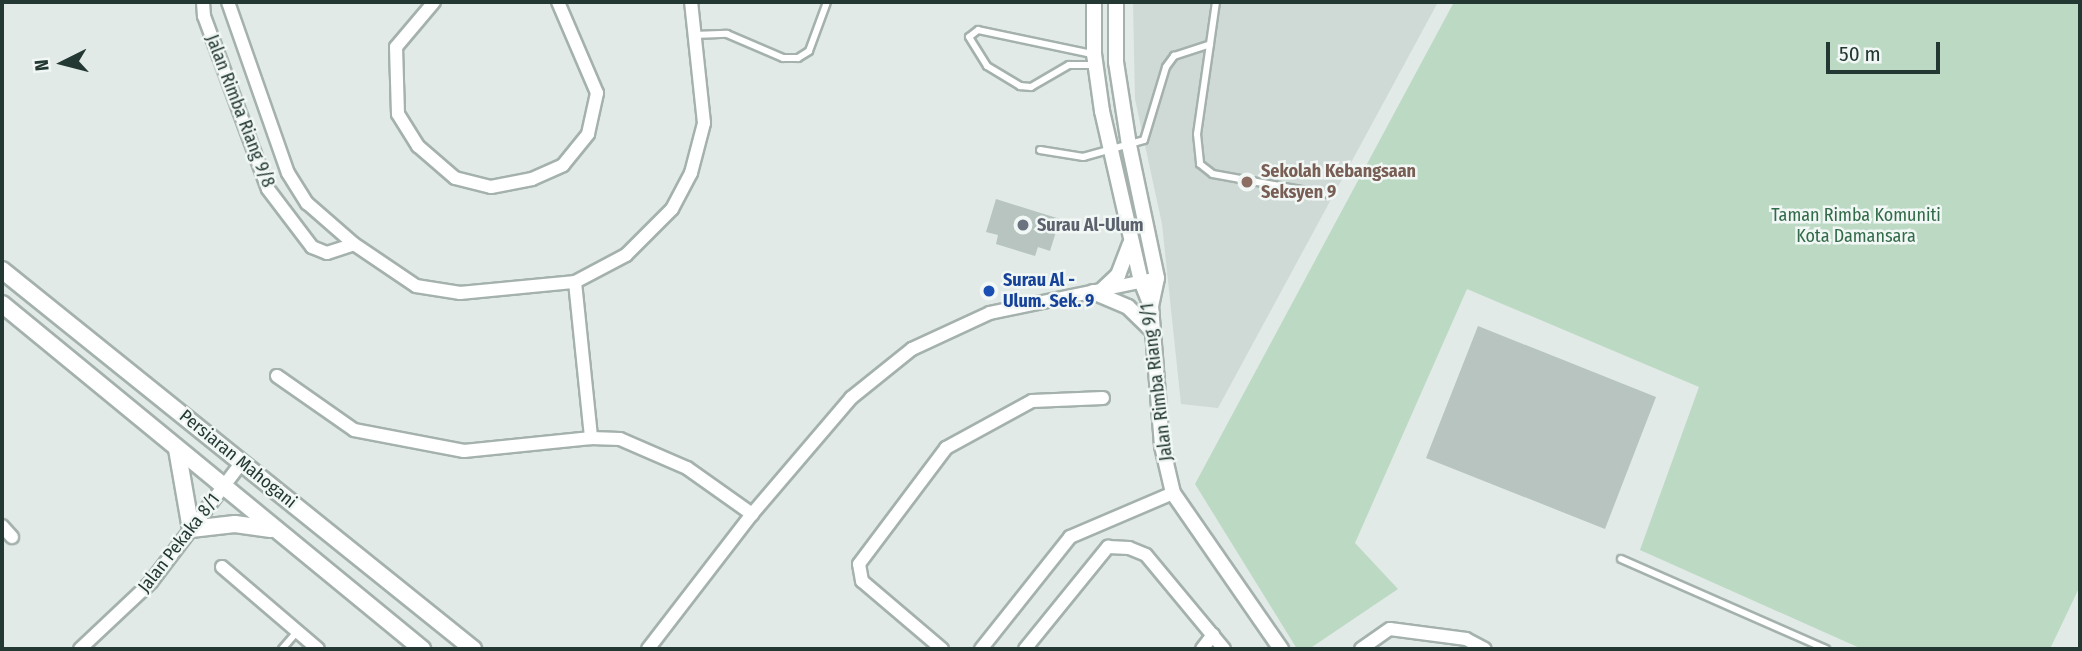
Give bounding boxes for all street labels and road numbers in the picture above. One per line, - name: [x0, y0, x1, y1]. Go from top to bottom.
- street label: Jalan Rimba Riang 9/8: [201, 32, 279, 190]
- street label: Jalan Rimba Riang 9/1: [1137, 302, 1177, 462]
- street label: Persiaran Mahogani: [175, 405, 301, 513]
- street label: Jalan Pekaka 8/1: [134, 489, 224, 597]

